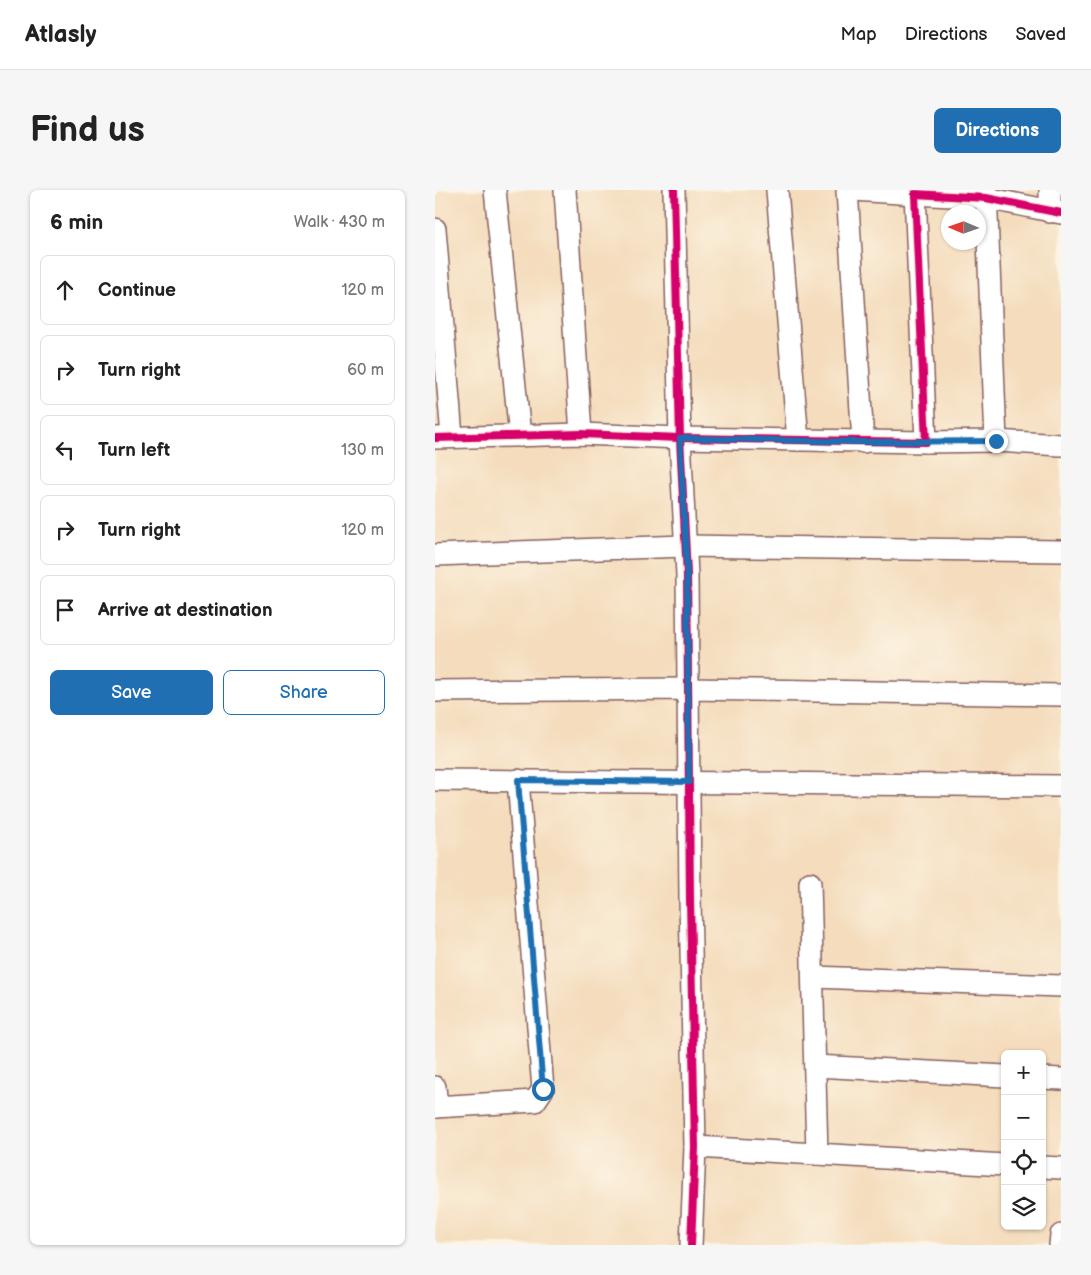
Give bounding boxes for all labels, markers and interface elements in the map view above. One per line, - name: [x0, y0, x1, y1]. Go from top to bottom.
- text: Atlasly: [25, 20, 96, 49]
- text: Map: [841, 24, 877, 45]
- text: Directions: [905, 24, 987, 45]
- text: Saved: [1015, 24, 1066, 45]
- button: Directions: [934, 108, 1061, 153]
- text: Find us: [30, 109, 145, 152]
- north arrow: [941, 205, 986, 250]
- text: 6 min: [50, 210, 103, 235]
- text: Walk · 430 m: [294, 213, 385, 232]
- icon: ahead: [51, 276, 79, 304]
- text: Continue: [98, 279, 176, 302]
- text: 120 m: [341, 281, 384, 300]
- icon: right: [51, 356, 79, 384]
- text: Turn right: [98, 359, 181, 382]
- text: 60 m: [347, 361, 384, 380]
- route end: [985, 430, 1008, 453]
- icon: left: [51, 436, 79, 464]
- text: Turn left: [98, 439, 170, 462]
- text: 130 m: [341, 441, 384, 460]
- icon: right: [51, 516, 79, 544]
- text: Turn right: [98, 519, 181, 542]
- text: 120 m: [341, 521, 384, 540]
- icon: arrive: [51, 596, 79, 624]
- text: Arrive at destination: [98, 599, 273, 622]
- button: Save: [50, 670, 213, 715]
- button: Share: [223, 670, 385, 715]
- map controls: [1001, 1050, 1046, 1230]
- button: +: [1001, 1050, 1046, 1095]
- route start: [532, 1078, 555, 1101]
- button: −: [1001, 1095, 1046, 1140]
- button: locate: [1001, 1140, 1046, 1185]
- button: layers: [1001, 1185, 1046, 1230]

